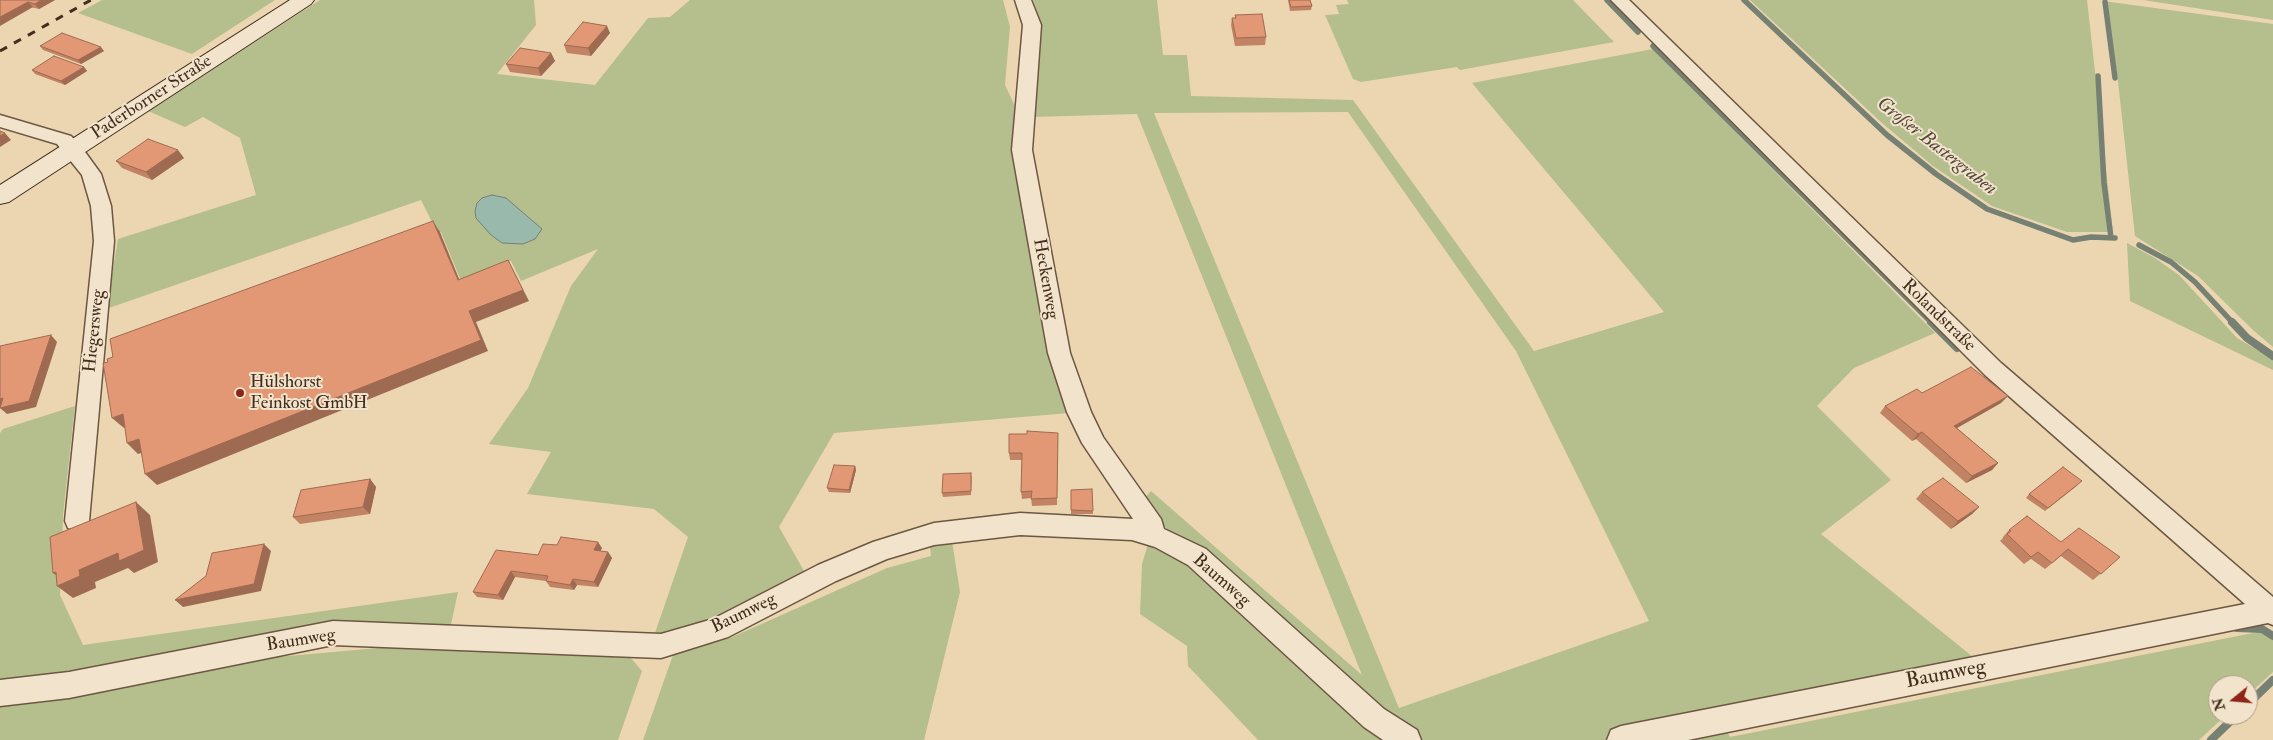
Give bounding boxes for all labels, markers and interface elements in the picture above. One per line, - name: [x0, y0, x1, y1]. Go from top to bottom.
- street label: Paderborner Straße: [88, 51, 216, 145]
- water label: Großer Bastergraben: [1871, 93, 2001, 201]
- street label: Heckenweg: [1027, 237, 1063, 321]
- street label: Rolandstraße: [1896, 275, 1980, 357]
- street label: Hiegersweg: [80, 288, 110, 374]
- place label: Hülshorst Feinkost GmbH: [250, 372, 367, 414]
- marker: Hülshorst Feinkost GmbH: [234, 387, 246, 399]
- street label: Baumweg: [1188, 550, 1254, 612]
- street label: Baumweg: [708, 589, 780, 639]
- street label: Baumweg: [265, 625, 337, 657]
- street label: Baumweg: [1904, 655, 1988, 695]
- north arrow: [2208, 675, 2258, 725]
- text: N: [2209, 696, 2229, 713]

